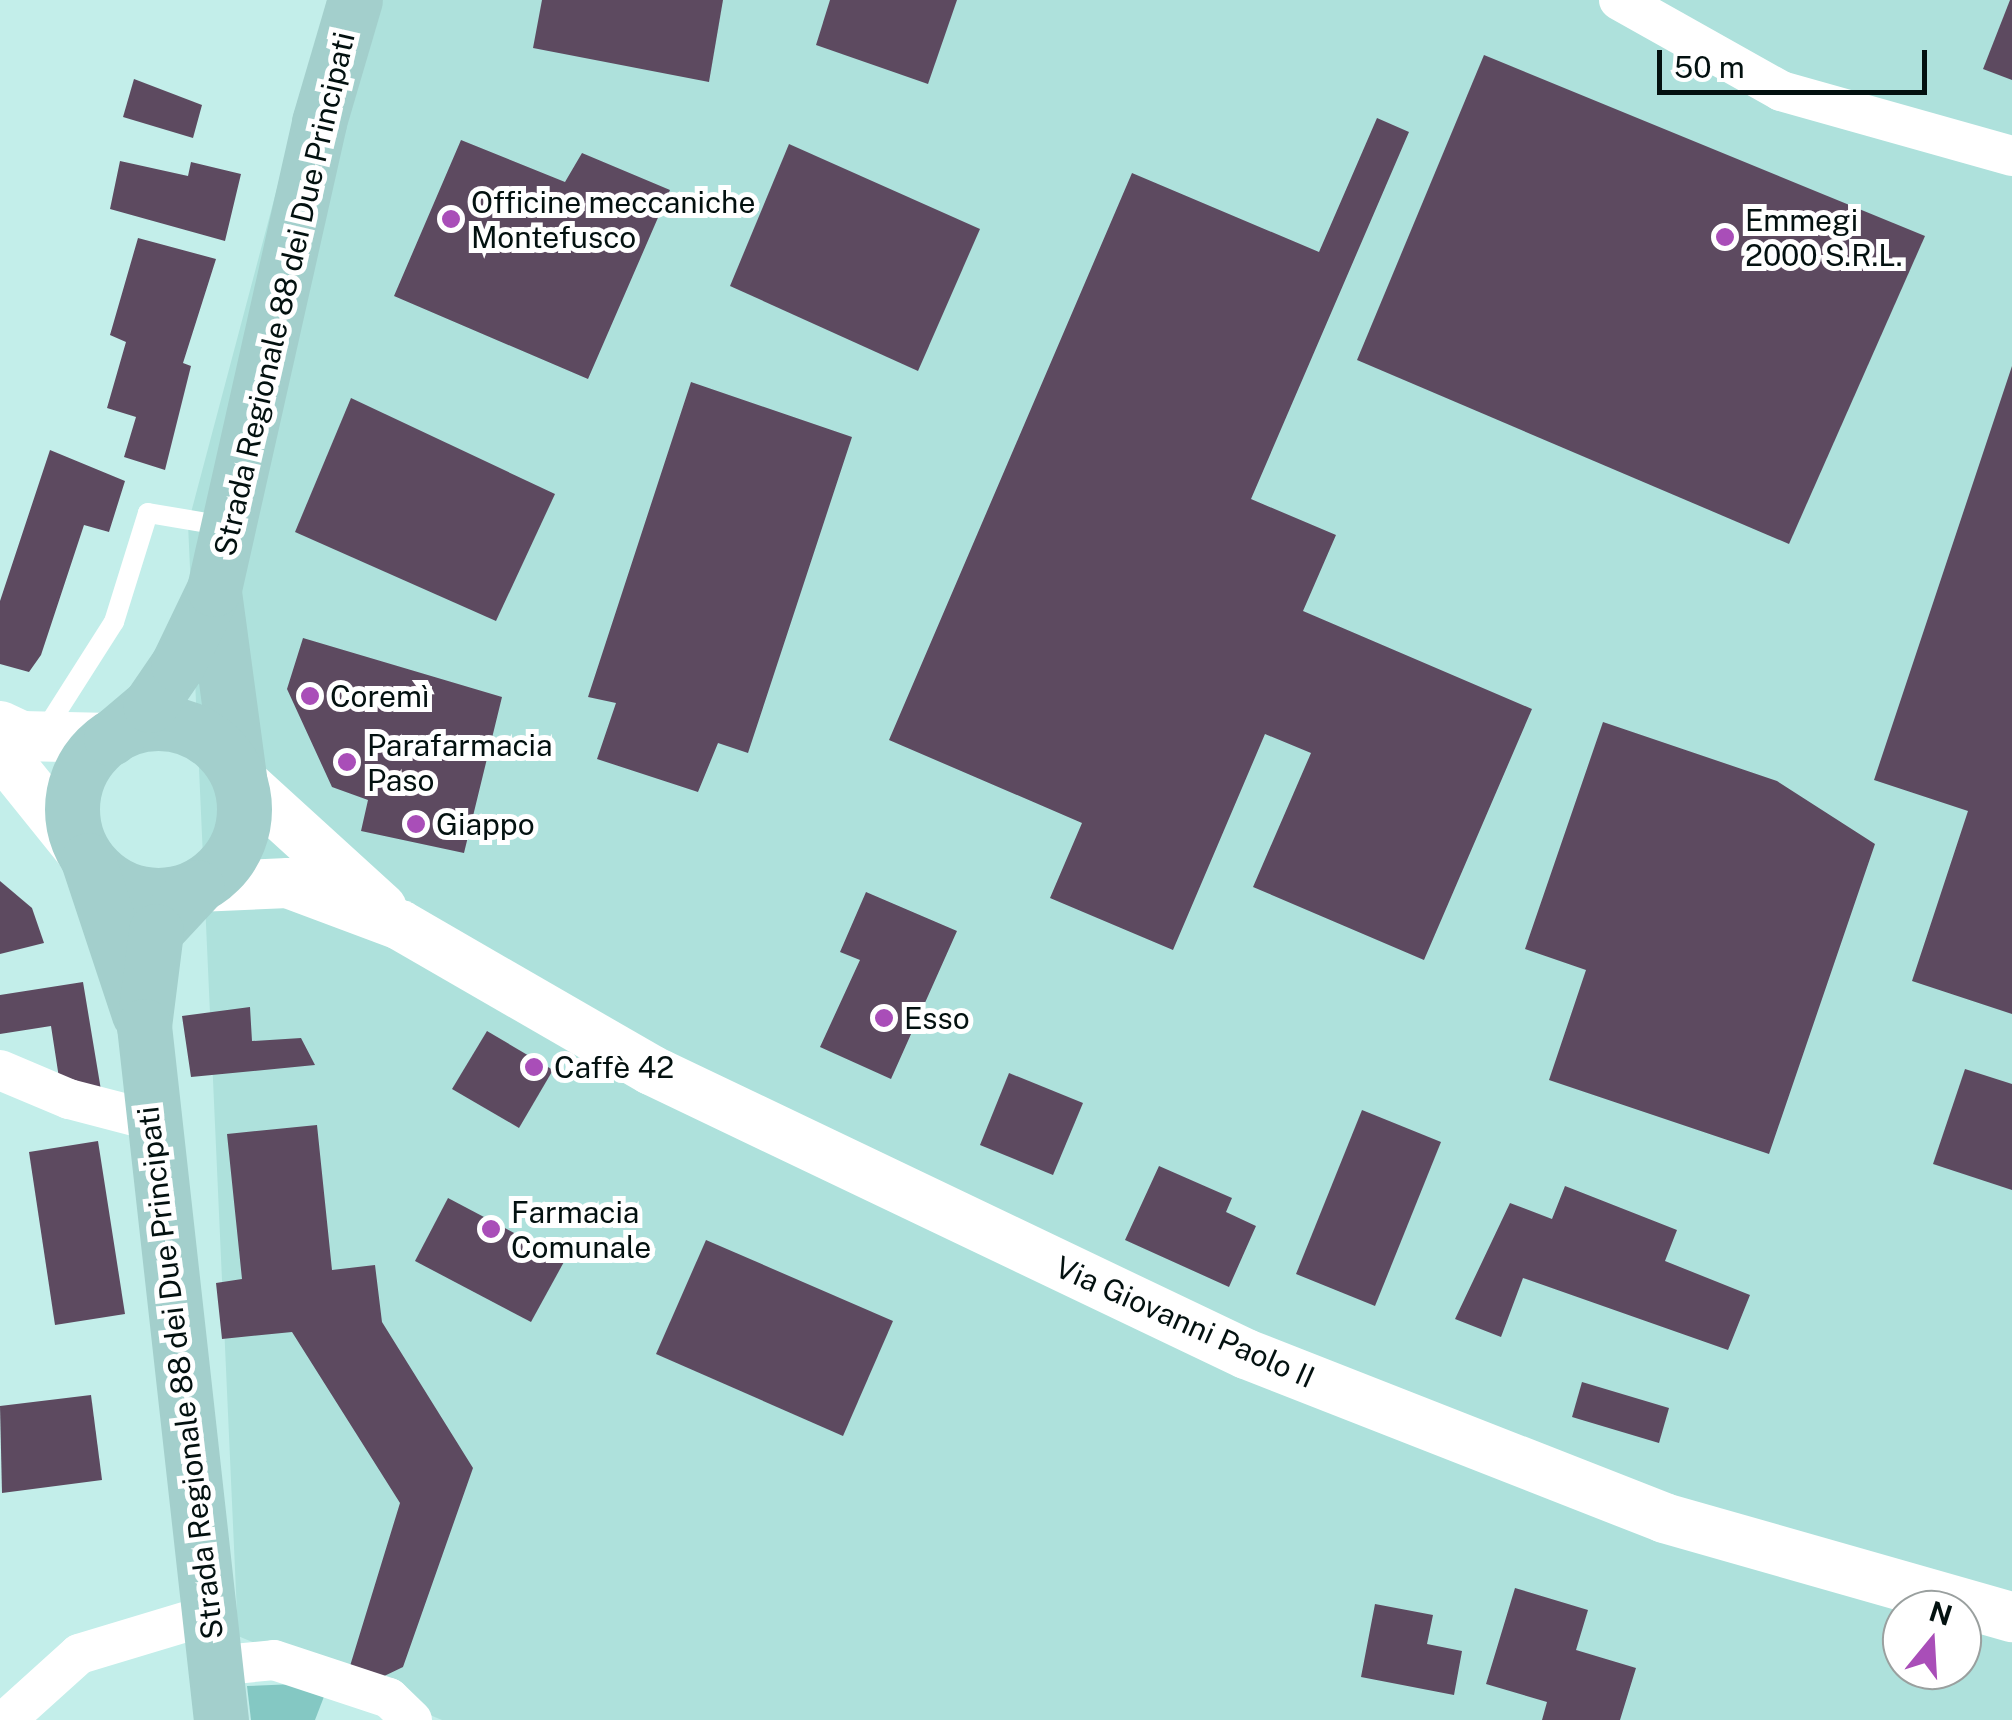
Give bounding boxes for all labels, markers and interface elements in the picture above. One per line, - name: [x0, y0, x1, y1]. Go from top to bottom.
- street label: Strada Regionale 88 dei Due Principati: [206, 28, 362, 560]
- scale bar: [1662, 30, 1932, 92]
- text: 50 m: [1674, 49, 1745, 85]
- place label: Officine meccaniche Montefusco: [471, 184, 756, 254]
- place label: Emmegi 2000 S.R.L.: [1745, 202, 1902, 272]
- marker: Officine meccaniche Montefusco: [440, 208, 462, 230]
- marker: Emmegi 2000 S.R.L.: [1714, 226, 1736, 248]
- place label: Coremì: [330, 678, 429, 714]
- marker: Coremì: [299, 685, 321, 707]
- place label: Parafarmacia Paso: [367, 727, 553, 798]
- marker: Parafarmacia Paso: [336, 751, 358, 773]
- place label: Giappo: [436, 806, 535, 842]
- marker: Giappo: [405, 813, 427, 835]
- place label: Esso: [904, 1000, 970, 1036]
- marker: Esso: [873, 1007, 895, 1029]
- place label: Caffè 42: [554, 1049, 674, 1085]
- marker: Caffè 42: [523, 1056, 545, 1078]
- street label: Strada Regionale 88 dei Due Principati: [129, 1104, 231, 1642]
- place label: Farmacia Comunale: [511, 1194, 651, 1264]
- marker: Farmacia Comunale: [480, 1218, 502, 1240]
- street label: Via Giovanni Paolo II: [1050, 1249, 1320, 1395]
- north arrow: [1882, 1590, 1982, 1690]
- text: N: [1925, 1594, 1956, 1632]

